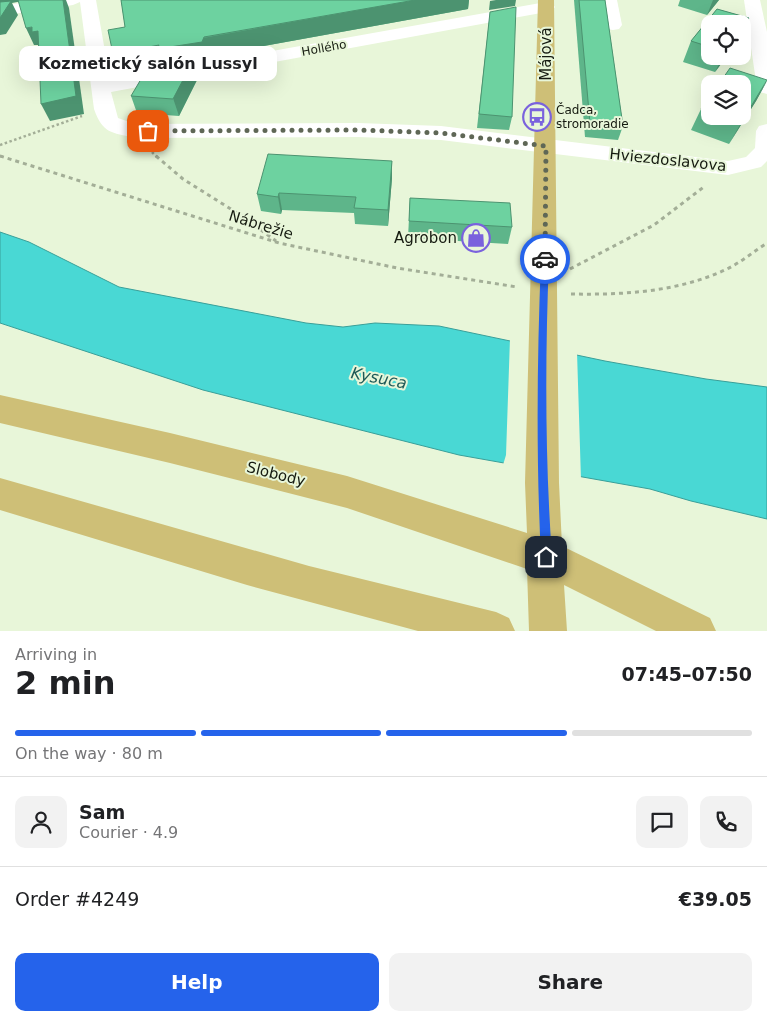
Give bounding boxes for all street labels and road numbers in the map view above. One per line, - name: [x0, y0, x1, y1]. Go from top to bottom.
- street label: Májová: [537, 27, 555, 81]
- street label: Hollého: [300, 37, 348, 59]
- street label: Hviezdoslavova: [609, 145, 727, 175]
- street label: Nábrežie: [227, 207, 295, 243]
- street label: Slobody: [245, 458, 307, 490]

